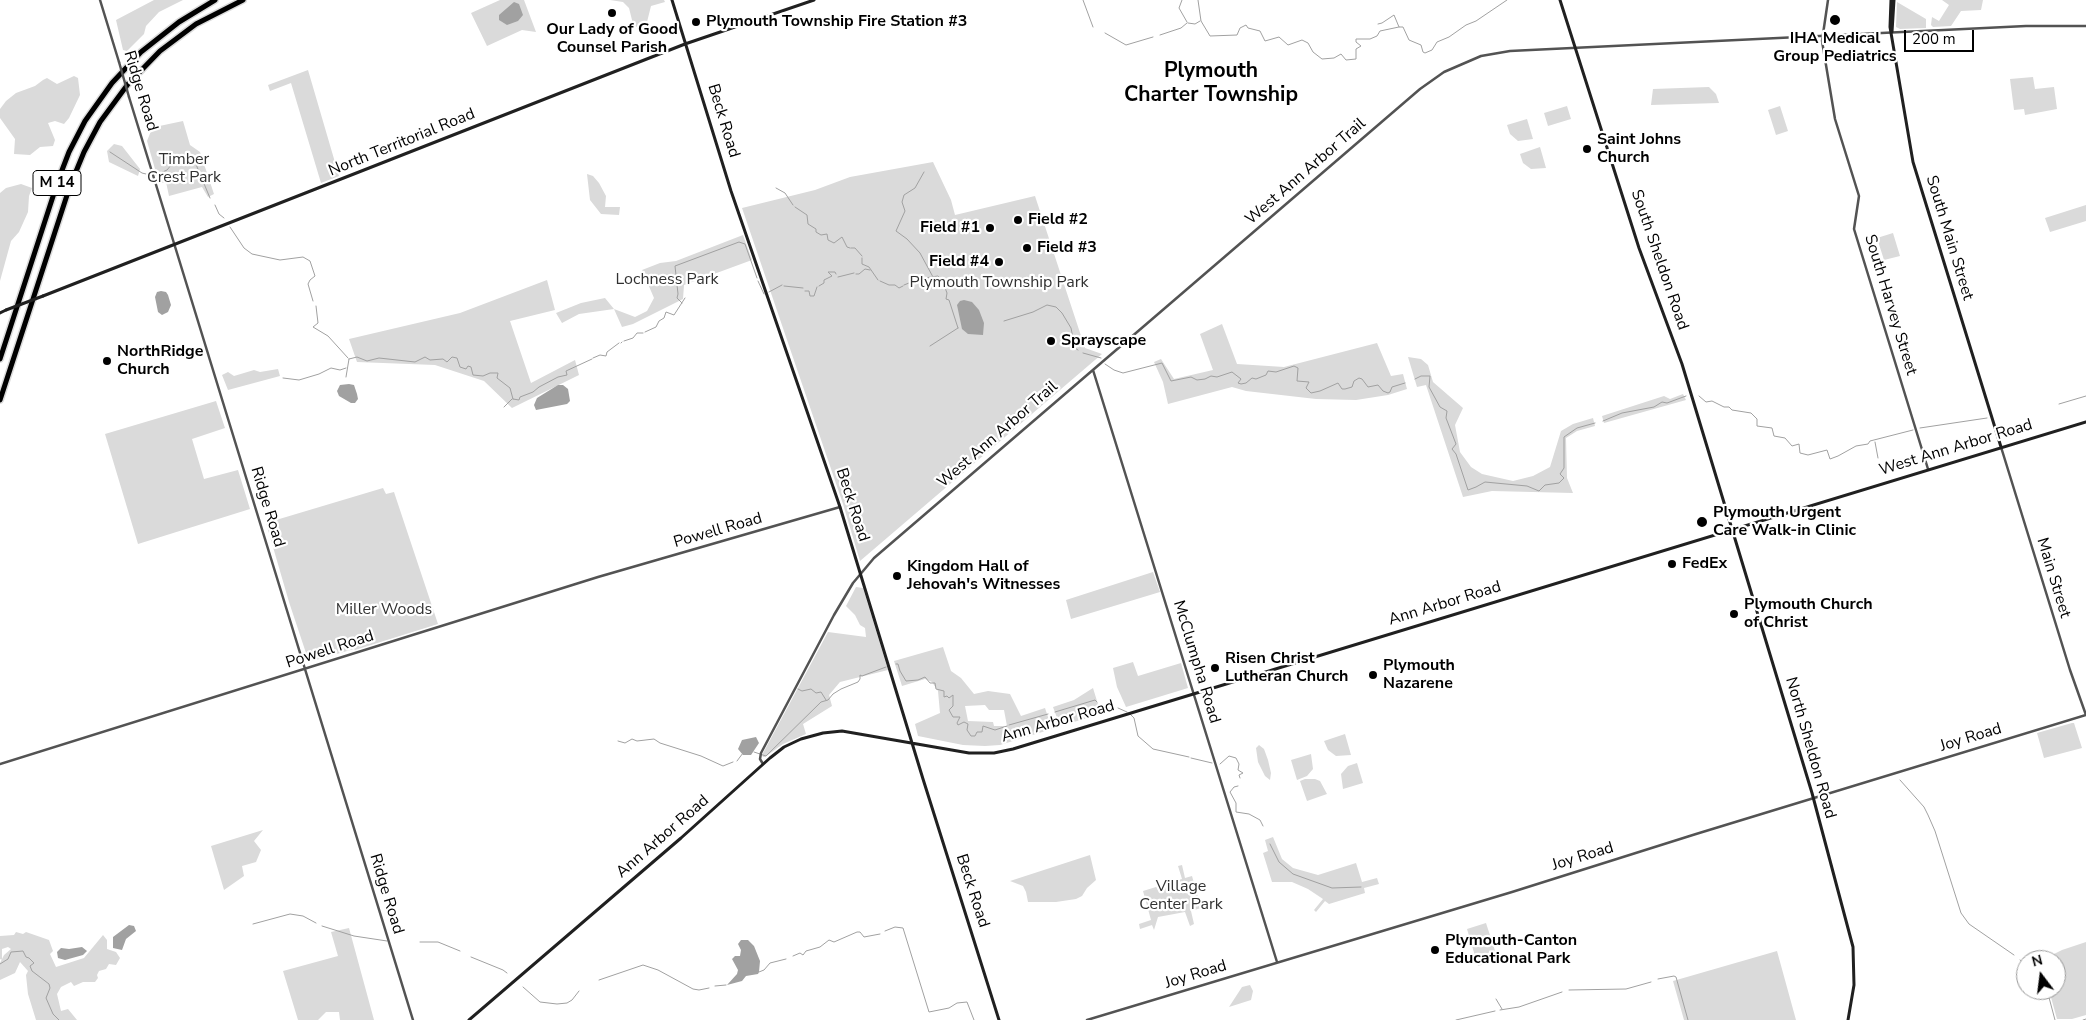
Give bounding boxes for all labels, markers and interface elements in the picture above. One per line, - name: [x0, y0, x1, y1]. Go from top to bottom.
- marker: Our Lady of Good Counsel Parish: [606, 7, 618, 19]
- place label: Plymouth Township Fire Station #3: [706, 12, 967, 32]
- marker: IHA Medical Group Pediatrics: [1828, 13, 1842, 27]
- marker: Plymouth Township Fire Station #3: [690, 16, 702, 28]
- place label: Our Lady of Good Counsel Parish: [546, 20, 678, 58]
- scale bar: [1906, 20, 1976, 52]
- place label: IHA Medical Group Pediatrics: [1773, 29, 1897, 67]
- text: 200 m: [1912, 29, 1956, 49]
- street label: Ridge Road: [119, 49, 161, 133]
- district label: Plymouth Charter Township: [1124, 59, 1298, 109]
- street label: Beck Road: [703, 82, 743, 160]
- street label: North Territorial Road: [326, 105, 478, 181]
- street label: West Ann Arbor Trail: [1242, 115, 1370, 229]
- place label: Saint Johns Church: [1597, 130, 1681, 168]
- marker: Saint Johns Church: [1581, 143, 1593, 155]
- park label: Timber Crest Park: [147, 150, 221, 188]
- road number: M 14: [33, 170, 81, 196]
- street label: South Main Street: [1921, 173, 1977, 303]
- street label: South Sheldon Road: [1626, 187, 1692, 333]
- place label: Field #2: [1028, 210, 1088, 230]
- marker: Field #2: [1012, 214, 1024, 226]
- place label: Field #1: [920, 218, 980, 238]
- marker: Field #1: [984, 222, 996, 234]
- street label: South Harvey Street: [1859, 232, 1921, 378]
- place label: Field #3: [1037, 238, 1097, 258]
- marker: Field #3: [1021, 242, 1033, 254]
- place label: Field #4: [929, 252, 989, 272]
- marker: Field #4: [993, 256, 1005, 268]
- park label: Lochness Park: [615, 270, 719, 290]
- park label: Plymouth Township Park: [910, 273, 1088, 293]
- place label: Sprayscape: [1061, 331, 1146, 351]
- marker: Sprayscape: [1045, 335, 1057, 347]
- place label: NorthRidge Church: [117, 342, 203, 380]
- marker: NorthRidge Church: [101, 355, 113, 367]
- street label: West Ann Arbor Trail: [934, 378, 1062, 492]
- street label: West Ann Arbor Road: [1877, 416, 2035, 480]
- street label: Ridge Road: [246, 465, 288, 549]
- street label: Beck Road: [831, 466, 873, 544]
- place label: Plymouth Urgent Care Walk-in Clinic: [1713, 503, 1856, 541]
- street label: Powell Road: [672, 509, 764, 553]
- marker: Plymouth Urgent Care Walk-in Clinic: [1695, 515, 1709, 529]
- street label: Main Street: [2032, 536, 2074, 620]
- place label: FedEx: [1682, 554, 1727, 574]
- place label: Kingdom Hall of Jehovah's Witnesses: [907, 557, 1060, 595]
- marker: FedEx: [1666, 558, 1678, 570]
- marker: Kingdom Hall of Jehovah's Witnesses: [891, 570, 903, 582]
- street label: Ann Arbor Road: [1386, 578, 1504, 630]
- place label: Plymouth Church of Christ: [1744, 595, 1873, 633]
- street label: McClumpha Road: [1168, 598, 1224, 726]
- park label: Miller Woods: [336, 600, 432, 620]
- marker: Plymouth Church of Christ: [1728, 608, 1740, 620]
- street label: Powell Road: [284, 627, 376, 673]
- place label: Risen Christ Lutheran Church: [1225, 649, 1348, 687]
- place label: Plymouth Nazarene: [1383, 656, 1455, 694]
- marker: Risen Christ Lutheran Church: [1209, 662, 1221, 674]
- marker: Plymouth Nazarene: [1367, 669, 1379, 681]
- street label: North Sheldon Road: [1781, 675, 1839, 821]
- street label: Ann Arbor Road: [999, 697, 1117, 747]
- street label: Joy Road: [1938, 720, 2004, 756]
- street label: Ann Arbor Road: [613, 791, 713, 883]
- street label: Joy Road: [1550, 839, 1616, 875]
- street label: Ridge Road: [365, 852, 407, 936]
- street label: Beck Road: [951, 852, 993, 930]
- park label: Village Center Park: [1139, 877, 1223, 915]
- place label: Plymouth-Canton Educational Park: [1445, 931, 1577, 969]
- marker: Plymouth-Canton Educational Park: [1429, 944, 1441, 956]
- north arrow: [2016, 950, 2066, 1000]
- text: N: [2030, 950, 2045, 972]
- street label: Joy Road: [1163, 957, 1229, 993]

